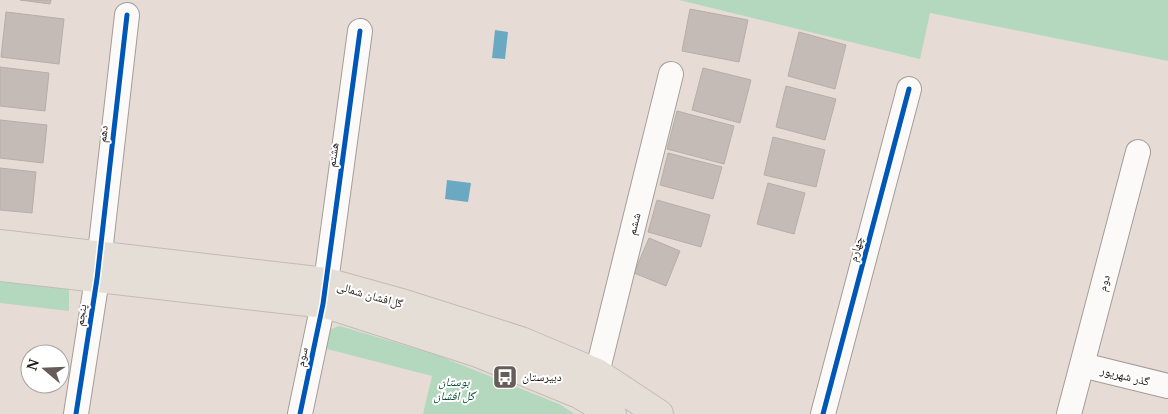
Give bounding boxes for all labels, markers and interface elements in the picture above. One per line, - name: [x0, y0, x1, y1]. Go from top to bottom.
- street label: دهم: [93, 124, 112, 143]
- street label: هشتم: [322, 142, 343, 168]
- street label: ششم: [623, 211, 644, 237]
- street label: چهارم: [844, 234, 867, 264]
- street label: دوم: [1093, 273, 1114, 293]
- street label: گل‌افشان شمالی: [335, 277, 405, 312]
- street label: پنجم: [70, 302, 91, 327]
- north arrow: [20, 344, 70, 394]
- street label: سوم: [291, 346, 312, 368]
- text: N: [21, 356, 43, 373]
- street label: گذر شهریور: [1098, 361, 1151, 390]
- bus stop icon: دبیرستان: [492, 364, 518, 390]
- place label: دبیرستان: [522, 368, 562, 385]
- park label: بوستان گل افشان: [433, 373, 477, 404]

